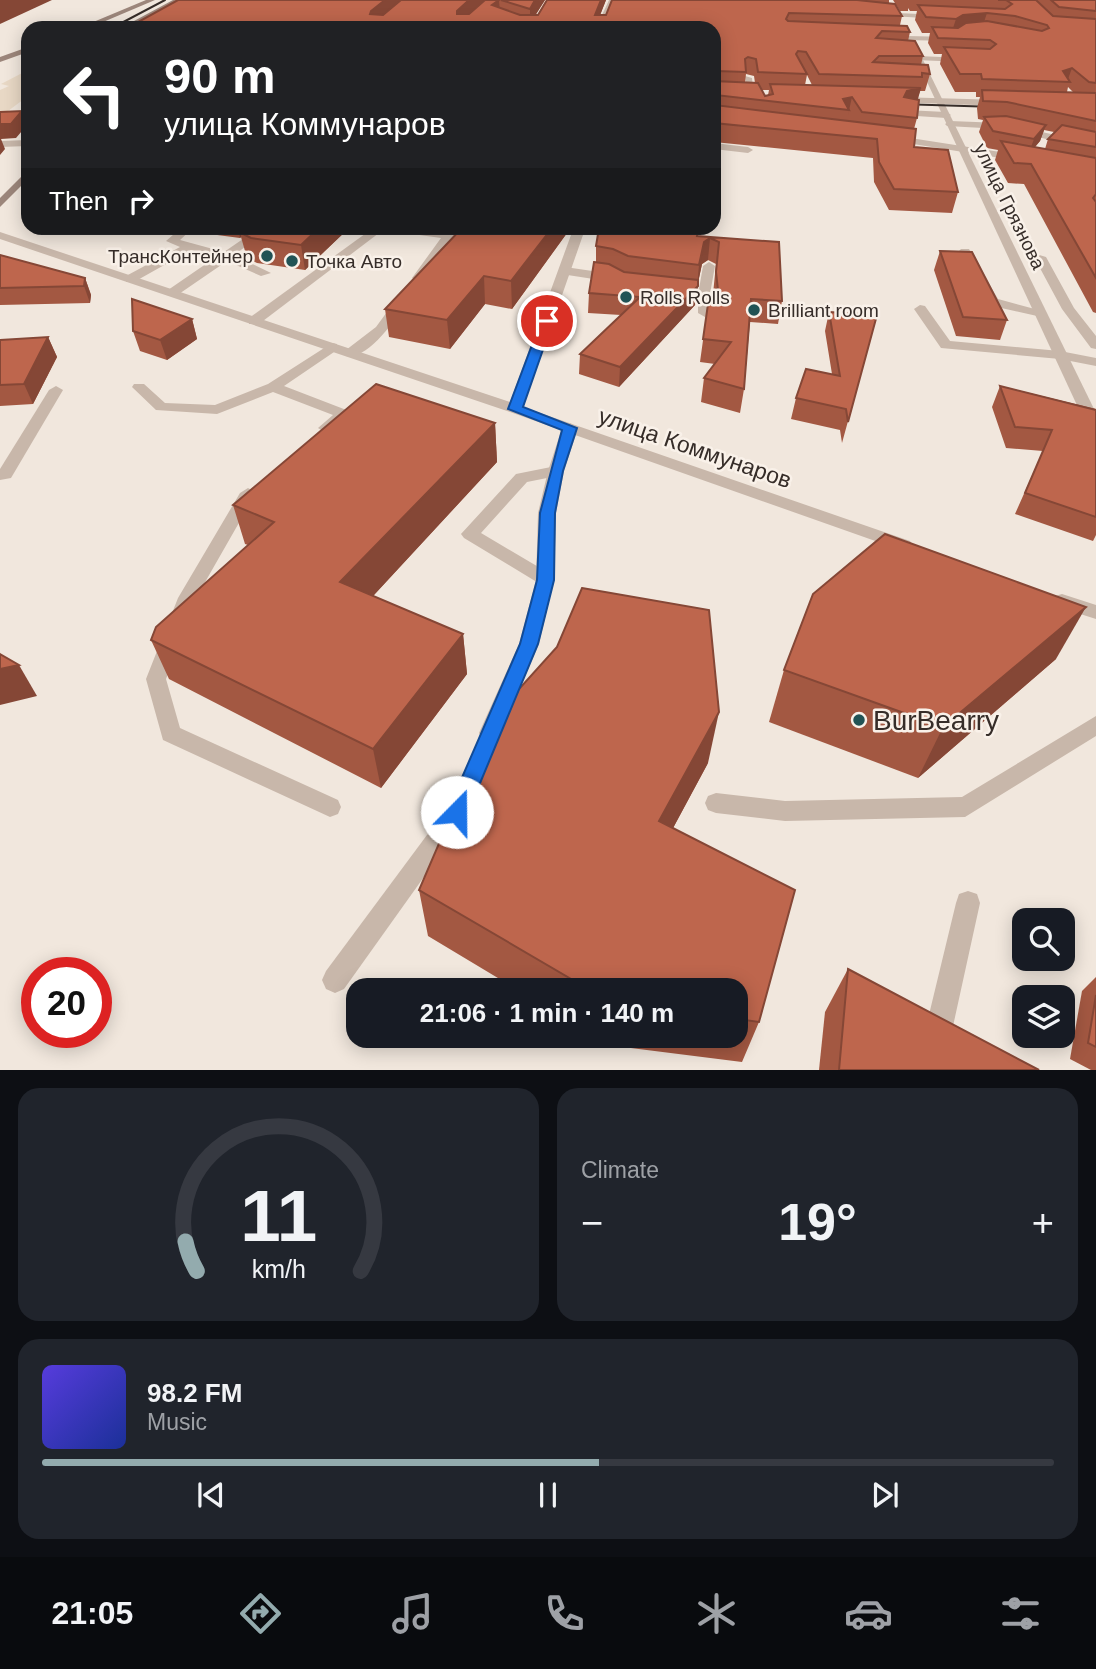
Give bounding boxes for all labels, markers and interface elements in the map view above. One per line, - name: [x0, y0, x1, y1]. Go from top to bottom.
- icon: left: [49, 49, 140, 140]
- text: 90 m: [164, 49, 276, 103]
- text: улица Коммунаров: [164, 106, 446, 142]
- street label: улица Грязнова: [970, 140, 1049, 273]
- icon: right: [122, 182, 160, 220]
- text: Then: [49, 186, 108, 216]
- place label: ТрансКонтейнер: [108, 246, 253, 267]
- marker: ТрансКонтейнер: [259, 248, 275, 264]
- place label: Точка Авто: [306, 251, 402, 272]
- marker: Точка Авто: [284, 253, 300, 269]
- place label: Rolls Rolls: [640, 287, 730, 308]
- marker: Rolls Rolls: [618, 289, 634, 305]
- pin: [517, 291, 577, 351]
- place label: Brilliant room: [768, 300, 879, 321]
- icon: arrive: [528, 302, 566, 340]
- marker: Brilliant room: [746, 302, 762, 318]
- street label: улица Коммунаров: [595, 403, 795, 493]
- place label: BurBearry: [873, 705, 999, 736]
- marker: BurBearry: [851, 712, 867, 728]
- position arrow: [420, 775, 494, 849]
- map controls: [1012, 908, 1075, 1048]
- button: search: [1012, 908, 1075, 971]
- speed limit sign: 20: [21, 957, 112, 1048]
- button: layers: [1012, 985, 1075, 1048]
- text: 21:06 · 1 min · 140 m: [420, 998, 674, 1028]
- text: Climate: [581, 1157, 659, 1183]
- text: 11: [240, 1175, 317, 1256]
- text: 19°: [778, 1193, 857, 1251]
- text: −: [581, 1202, 603, 1244]
- text: +: [1032, 1202, 1054, 1244]
- text: km/h: [251, 1254, 306, 1282]
- text: 98.2 FM: [147, 1378, 242, 1408]
- text: Music: [147, 1409, 207, 1435]
- icon: previous: [192, 1476, 230, 1514]
- icon: pause: [529, 1476, 567, 1514]
- icon: next: [866, 1476, 904, 1514]
- icon: directions: [236, 1589, 285, 1638]
- icon: music: [388, 1589, 437, 1638]
- icon: phone: [540, 1589, 589, 1638]
- icon: climate: [692, 1589, 741, 1638]
- icon: car: [844, 1589, 893, 1638]
- icon: filters: [996, 1589, 1045, 1638]
- text: 21:05: [51, 1595, 133, 1631]

